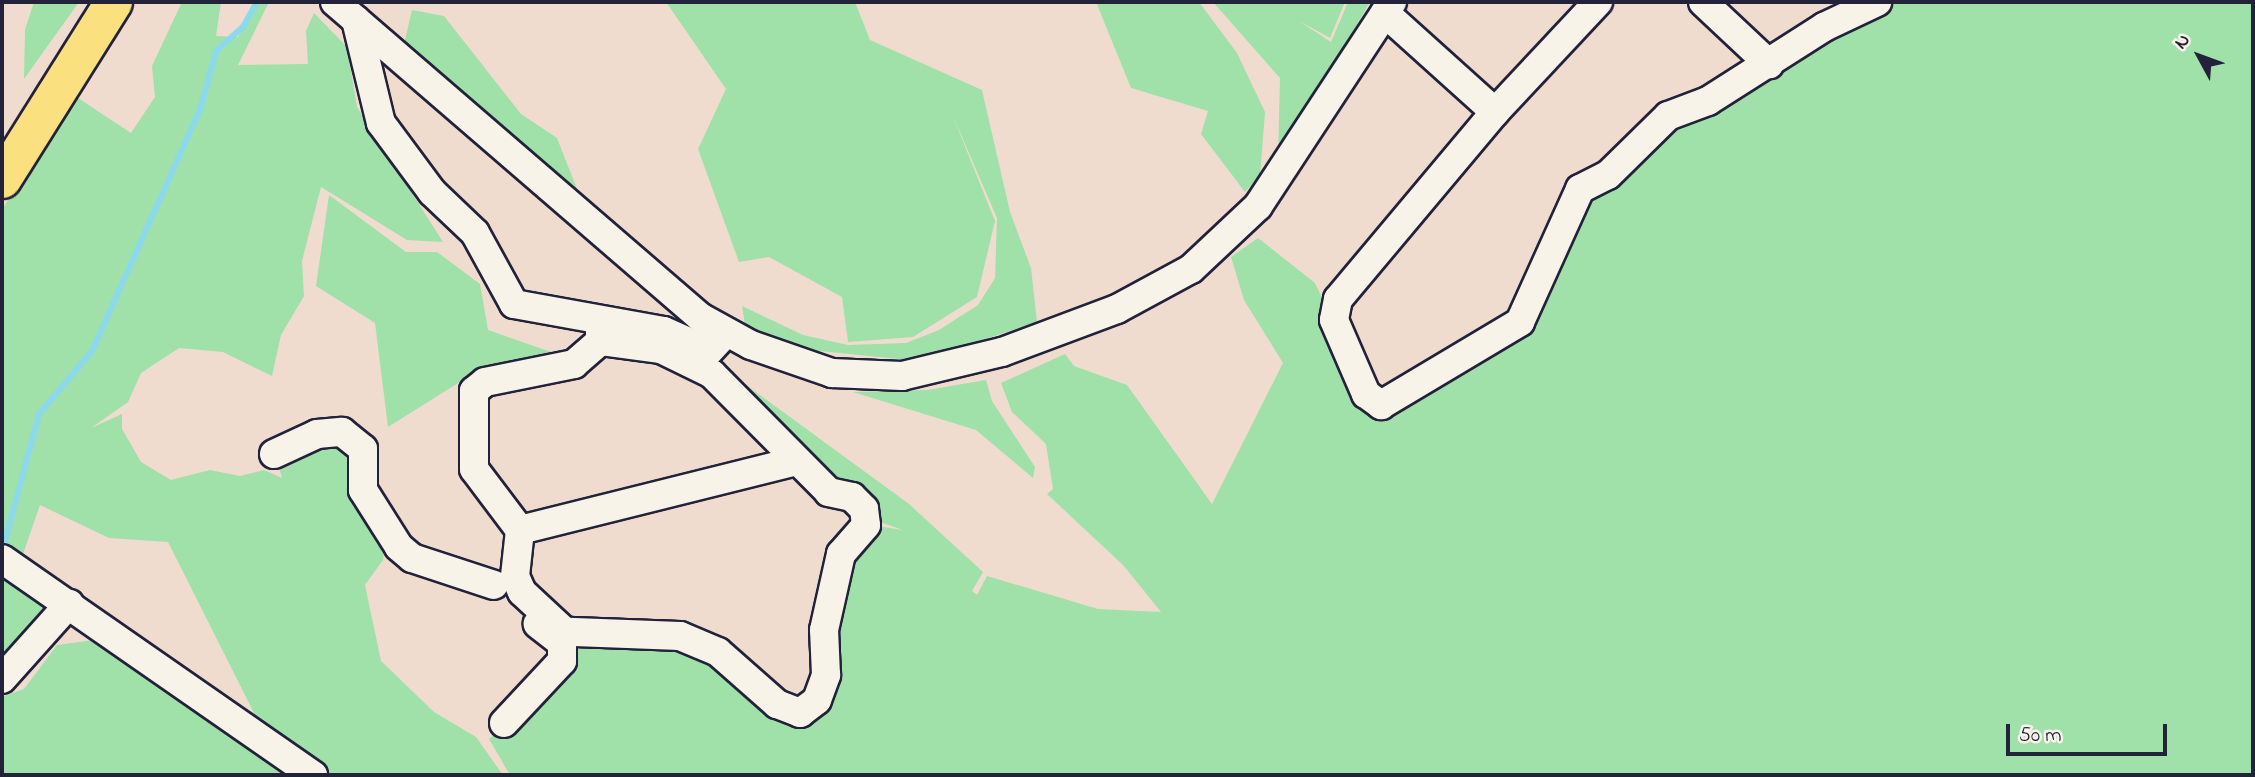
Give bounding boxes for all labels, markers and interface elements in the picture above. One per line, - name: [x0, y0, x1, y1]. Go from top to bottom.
- north arrow: [2164, 21, 2234, 91]
- text: N: [2168, 28, 2197, 56]
- scale bar: [2010, 710, 2171, 754]
- text: 50 m: [2019, 721, 2062, 751]

